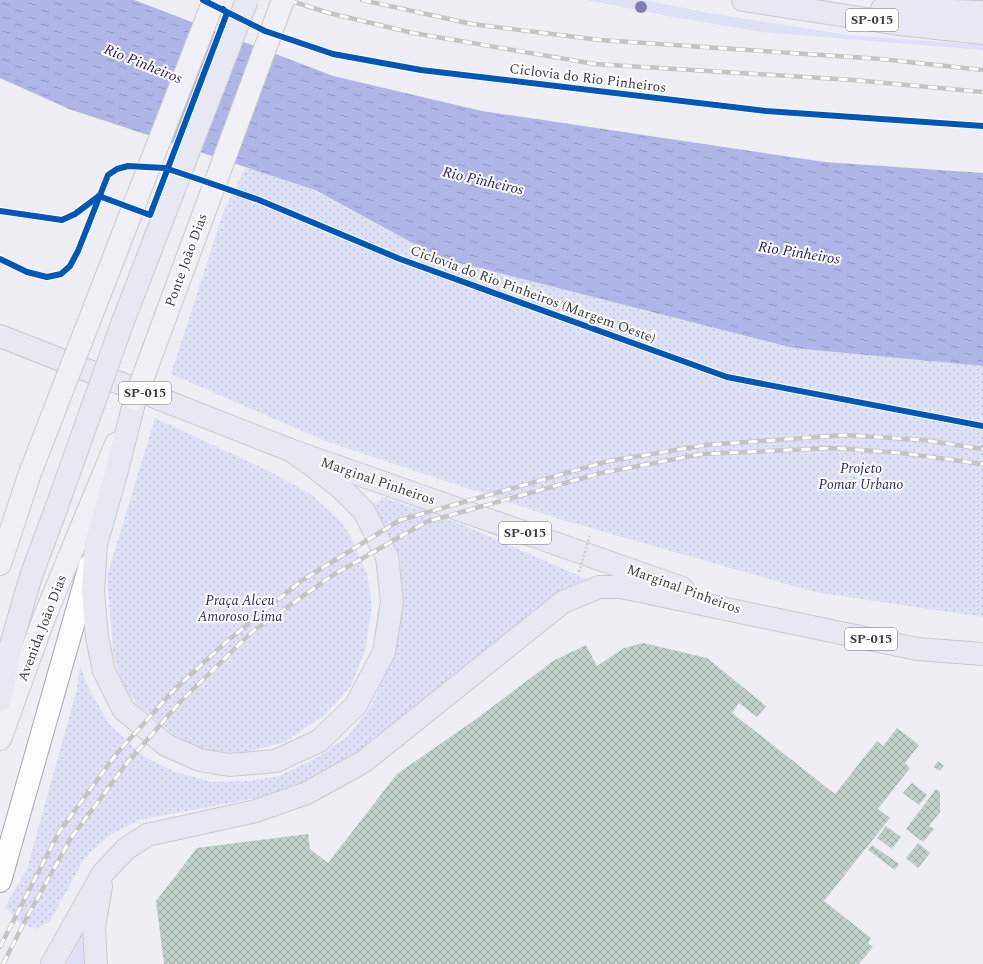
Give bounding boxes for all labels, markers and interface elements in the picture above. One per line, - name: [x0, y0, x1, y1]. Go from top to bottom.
- road number: SP-015: [846, 9, 898, 31]
- water label: Rio Pinheiros: [100, 38, 186, 90]
- street label: Ciclovia do Rio Pinheiros: [508, 58, 668, 98]
- water label: Rio Pinheiros: [440, 160, 527, 202]
- street label: Ponte João Dias: [159, 210, 213, 310]
- water label: Rio Pinheiros: [756, 235, 842, 271]
- street label: Ciclovia do Rio Pinheiros (Margem Oeste): [407, 240, 659, 348]
- road number: SP-015: [119, 382, 171, 404]
- street label: Marginal Pinheiros: [318, 451, 438, 511]
- park label: Projeto Pomar Urbano: [819, 458, 903, 495]
- road number: SP-015: [499, 522, 551, 544]
- street label: Marginal Pinheiros: [624, 559, 744, 619]
- street label: Avenida João Dias: [12, 572, 72, 684]
- park label: Praça Alceu Amoroso Lima: [197, 590, 282, 627]
- road number: SP-015: [845, 628, 897, 650]

